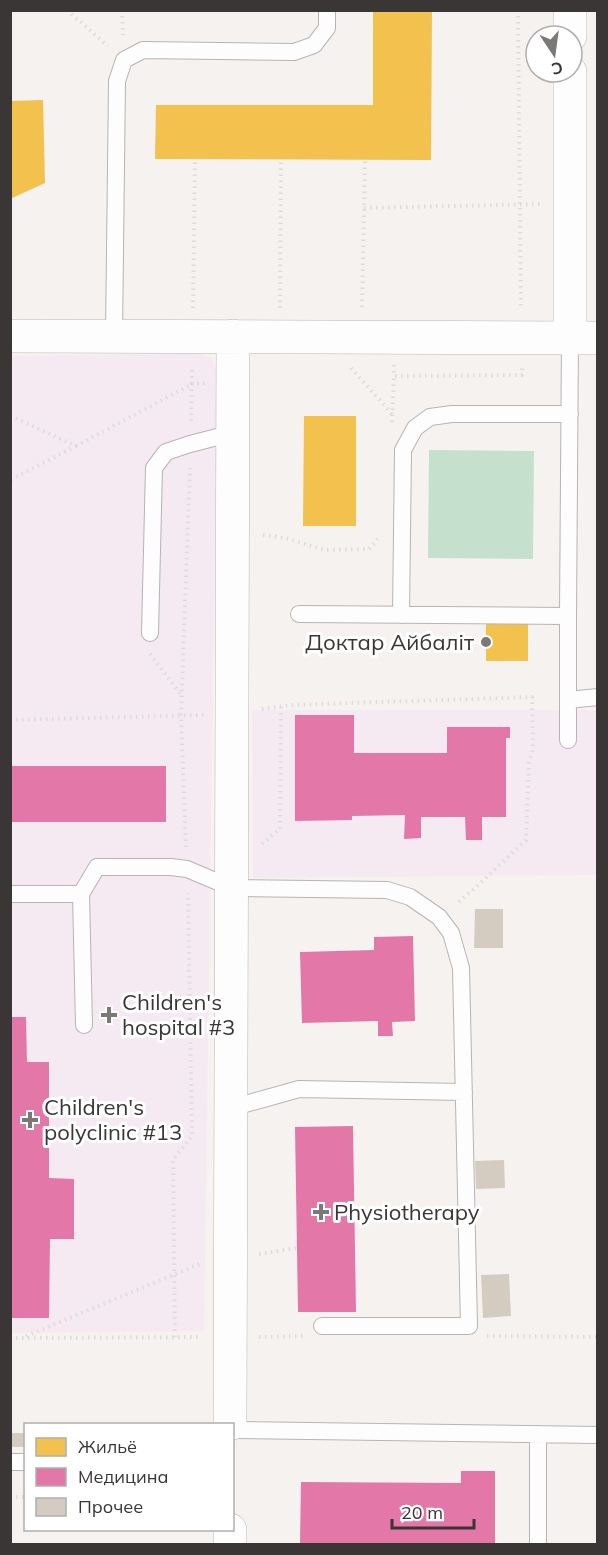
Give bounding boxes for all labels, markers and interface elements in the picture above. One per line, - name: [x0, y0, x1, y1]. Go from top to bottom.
- north arrow: [524, 24, 584, 84]
- text: С: [550, 58, 565, 80]
- place label: Доктар Айбаліт: [305, 628, 474, 656]
- marker: Доктар Айбаліт: [479, 635, 493, 649]
- place label: Children's hospital #3: [122, 988, 235, 1041]
- marker: Children's hospital #3: [100, 1006, 118, 1024]
- place label: Children's polyclinic #13: [44, 1093, 182, 1146]
- marker: Children's polyclinic #13: [21, 1111, 39, 1129]
- place label: Physiotherapy: [334, 1198, 480, 1226]
- marker: Physiotherapy: [312, 1203, 330, 1221]
- legend: [24, 1423, 234, 1531]
- text: Жильё: [78, 1435, 137, 1458]
- text: Медицина: [78, 1465, 169, 1488]
- scale bar: [392, 1492, 474, 1530]
- text: Прочее: [78, 1495, 143, 1518]
- text: 20 m: [401, 1501, 443, 1524]

